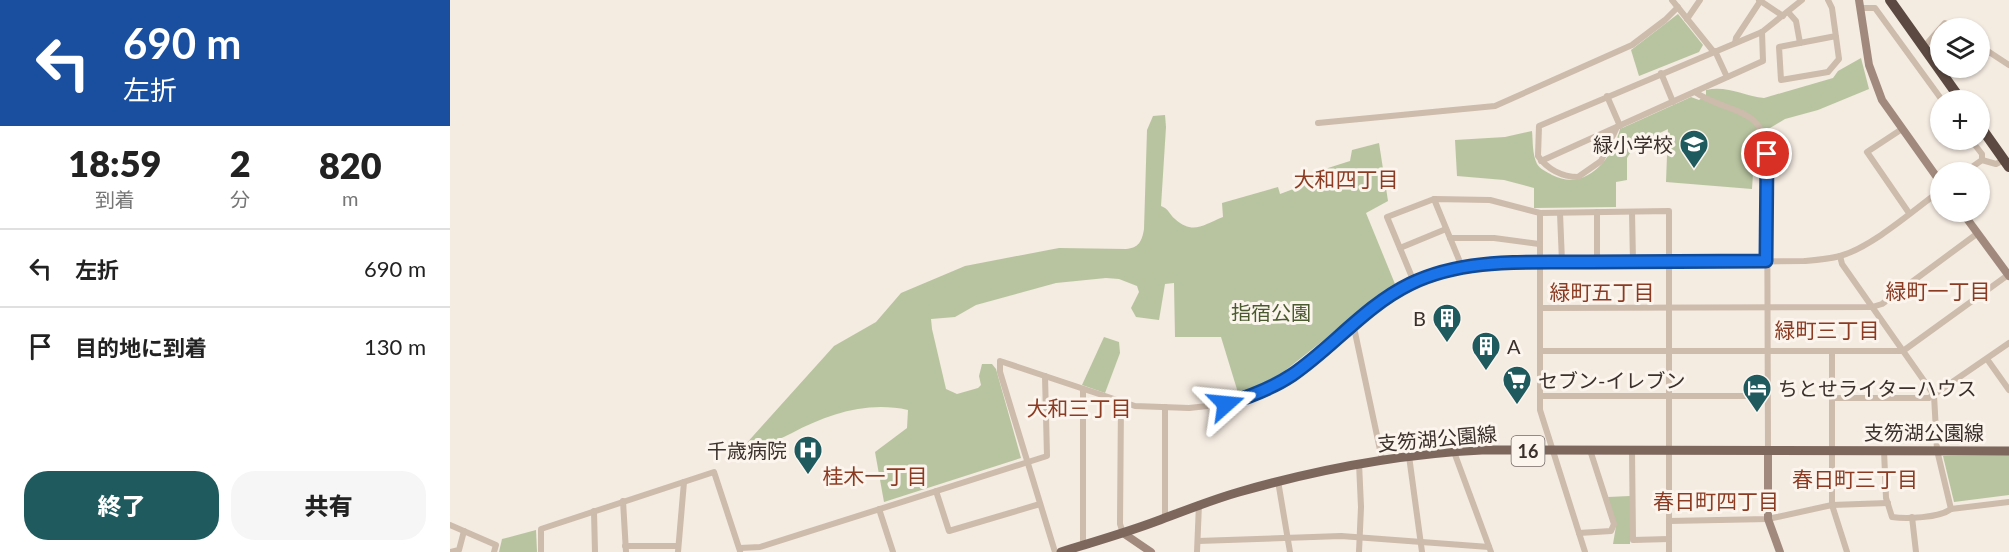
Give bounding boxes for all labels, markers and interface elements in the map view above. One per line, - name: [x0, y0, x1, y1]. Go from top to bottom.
- text: 690 m: [123, 18, 241, 68]
- map controls: [1930, 18, 1990, 222]
- button: layers: [1930, 18, 1990, 78]
- icon: left: [24, 24, 102, 102]
- text: 左折: [123, 73, 177, 106]
- button: +: [1930, 90, 1990, 150]
- school or university icon: 緑小学校: [1678, 128, 1710, 170]
- pin: [1741, 128, 1792, 179]
- place label: 緑小学校: [1593, 132, 1673, 156]
- icon: arrive: [1750, 137, 1783, 170]
- text: 18:59: [68, 141, 161, 185]
- text: 2: [230, 141, 251, 185]
- text: 820: [319, 143, 382, 187]
- button: −: [1930, 162, 1990, 222]
- district label: 大和四丁目: [1294, 166, 1399, 191]
- text: m: [342, 186, 359, 210]
- text: 到着: [95, 187, 135, 211]
- text: 分: [230, 187, 250, 211]
- icon: left: [24, 252, 57, 285]
- text: 690 m: [364, 255, 426, 282]
- text: 左折: [75, 256, 119, 283]
- district label: 緑町一丁目: [1886, 278, 1991, 303]
- district label: 緑町五丁目: [1550, 279, 1655, 304]
- park label: 指宿公園: [1231, 300, 1311, 324]
- building icon: B: [1431, 302, 1463, 344]
- place label: B: [1413, 306, 1426, 330]
- district label: 緑町三丁目: [1775, 317, 1880, 342]
- icon: arrive: [24, 330, 57, 363]
- building icon: A: [1470, 330, 1502, 372]
- text: 130 m: [364, 333, 426, 360]
- text: 目的地に到着: [75, 334, 207, 361]
- place label: A: [1507, 334, 1521, 358]
- supermarket icon: セブン-イレブン: [1501, 364, 1533, 406]
- place label: セブン-イレブン: [1538, 368, 1685, 392]
- position arrow: [1194, 372, 1258, 436]
- hotel icon: ちとせライターハウス: [1741, 372, 1773, 414]
- place label: ちとせライターハウス: [1778, 376, 1977, 400]
- district label: 大和三丁目: [1027, 395, 1132, 420]
- street label: 支笏湖公園線: [1864, 420, 1984, 444]
- street label: 支笏湖公園線: [1376, 421, 1498, 455]
- hospital icon: 千歳病院: [792, 434, 824, 476]
- road number: 16: [1512, 436, 1544, 466]
- place label: 千歳病院: [707, 438, 787, 462]
- district label: 桂木一丁目: [823, 463, 928, 488]
- district label: 春日町三丁目: [1792, 466, 1918, 491]
- button: 終了: [24, 471, 219, 540]
- button: 共有: [231, 471, 426, 540]
- district label: 春日町四丁目: [1653, 488, 1779, 513]

